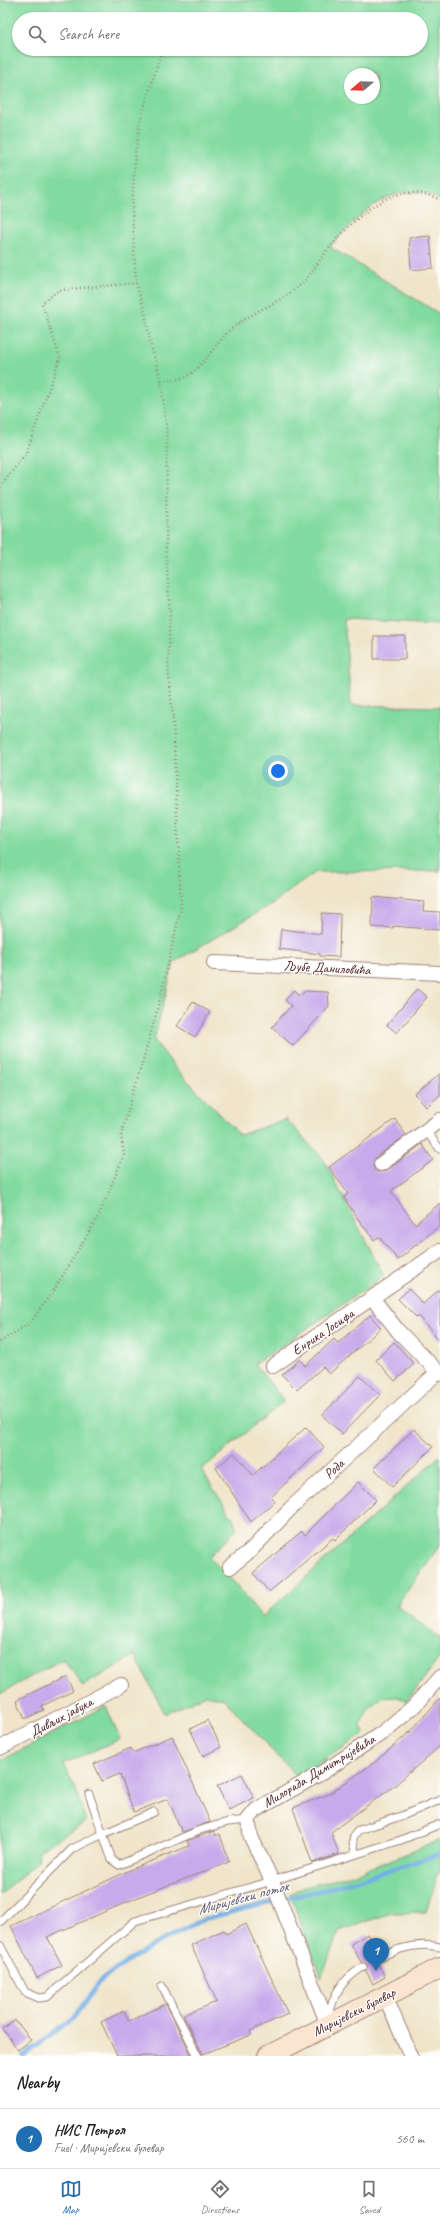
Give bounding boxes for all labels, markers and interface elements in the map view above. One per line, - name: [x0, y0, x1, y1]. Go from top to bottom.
- search box: [12, 12, 428, 56]
- icon: search: [26, 23, 48, 45]
- text: Search here: [58, 25, 119, 44]
- north arrow: [344, 68, 380, 104]
- your location: [268, 761, 288, 781]
- street label: Љубе Даниловића: [283, 957, 372, 979]
- street label: Енрика Јосифа: [289, 1304, 358, 1359]
- street label: Рода: [320, 1455, 349, 1483]
- street label: Дивљих јабука: [27, 1693, 96, 1741]
- street label: Милорада Димитријевића: [260, 1730, 379, 1811]
- water label: Миријевски поток: [196, 1876, 293, 1919]
- pin: 1: [363, 1938, 389, 1971]
- street label: Миријевски булевар: [310, 1984, 399, 2040]
- text: Nearby: [16, 2072, 59, 2093]
- text: НИС Петрол: [54, 2121, 125, 2140]
- text: 1: [26, 2131, 32, 2147]
- text: 560 m: [396, 2131, 424, 2147]
- text: Fuel · Миријевски булевар: [54, 2140, 164, 2156]
- tab: Map: [60, 2178, 82, 2216]
- tab: Directions: [201, 2178, 239, 2216]
- tab: Saved: [358, 2178, 380, 2216]

